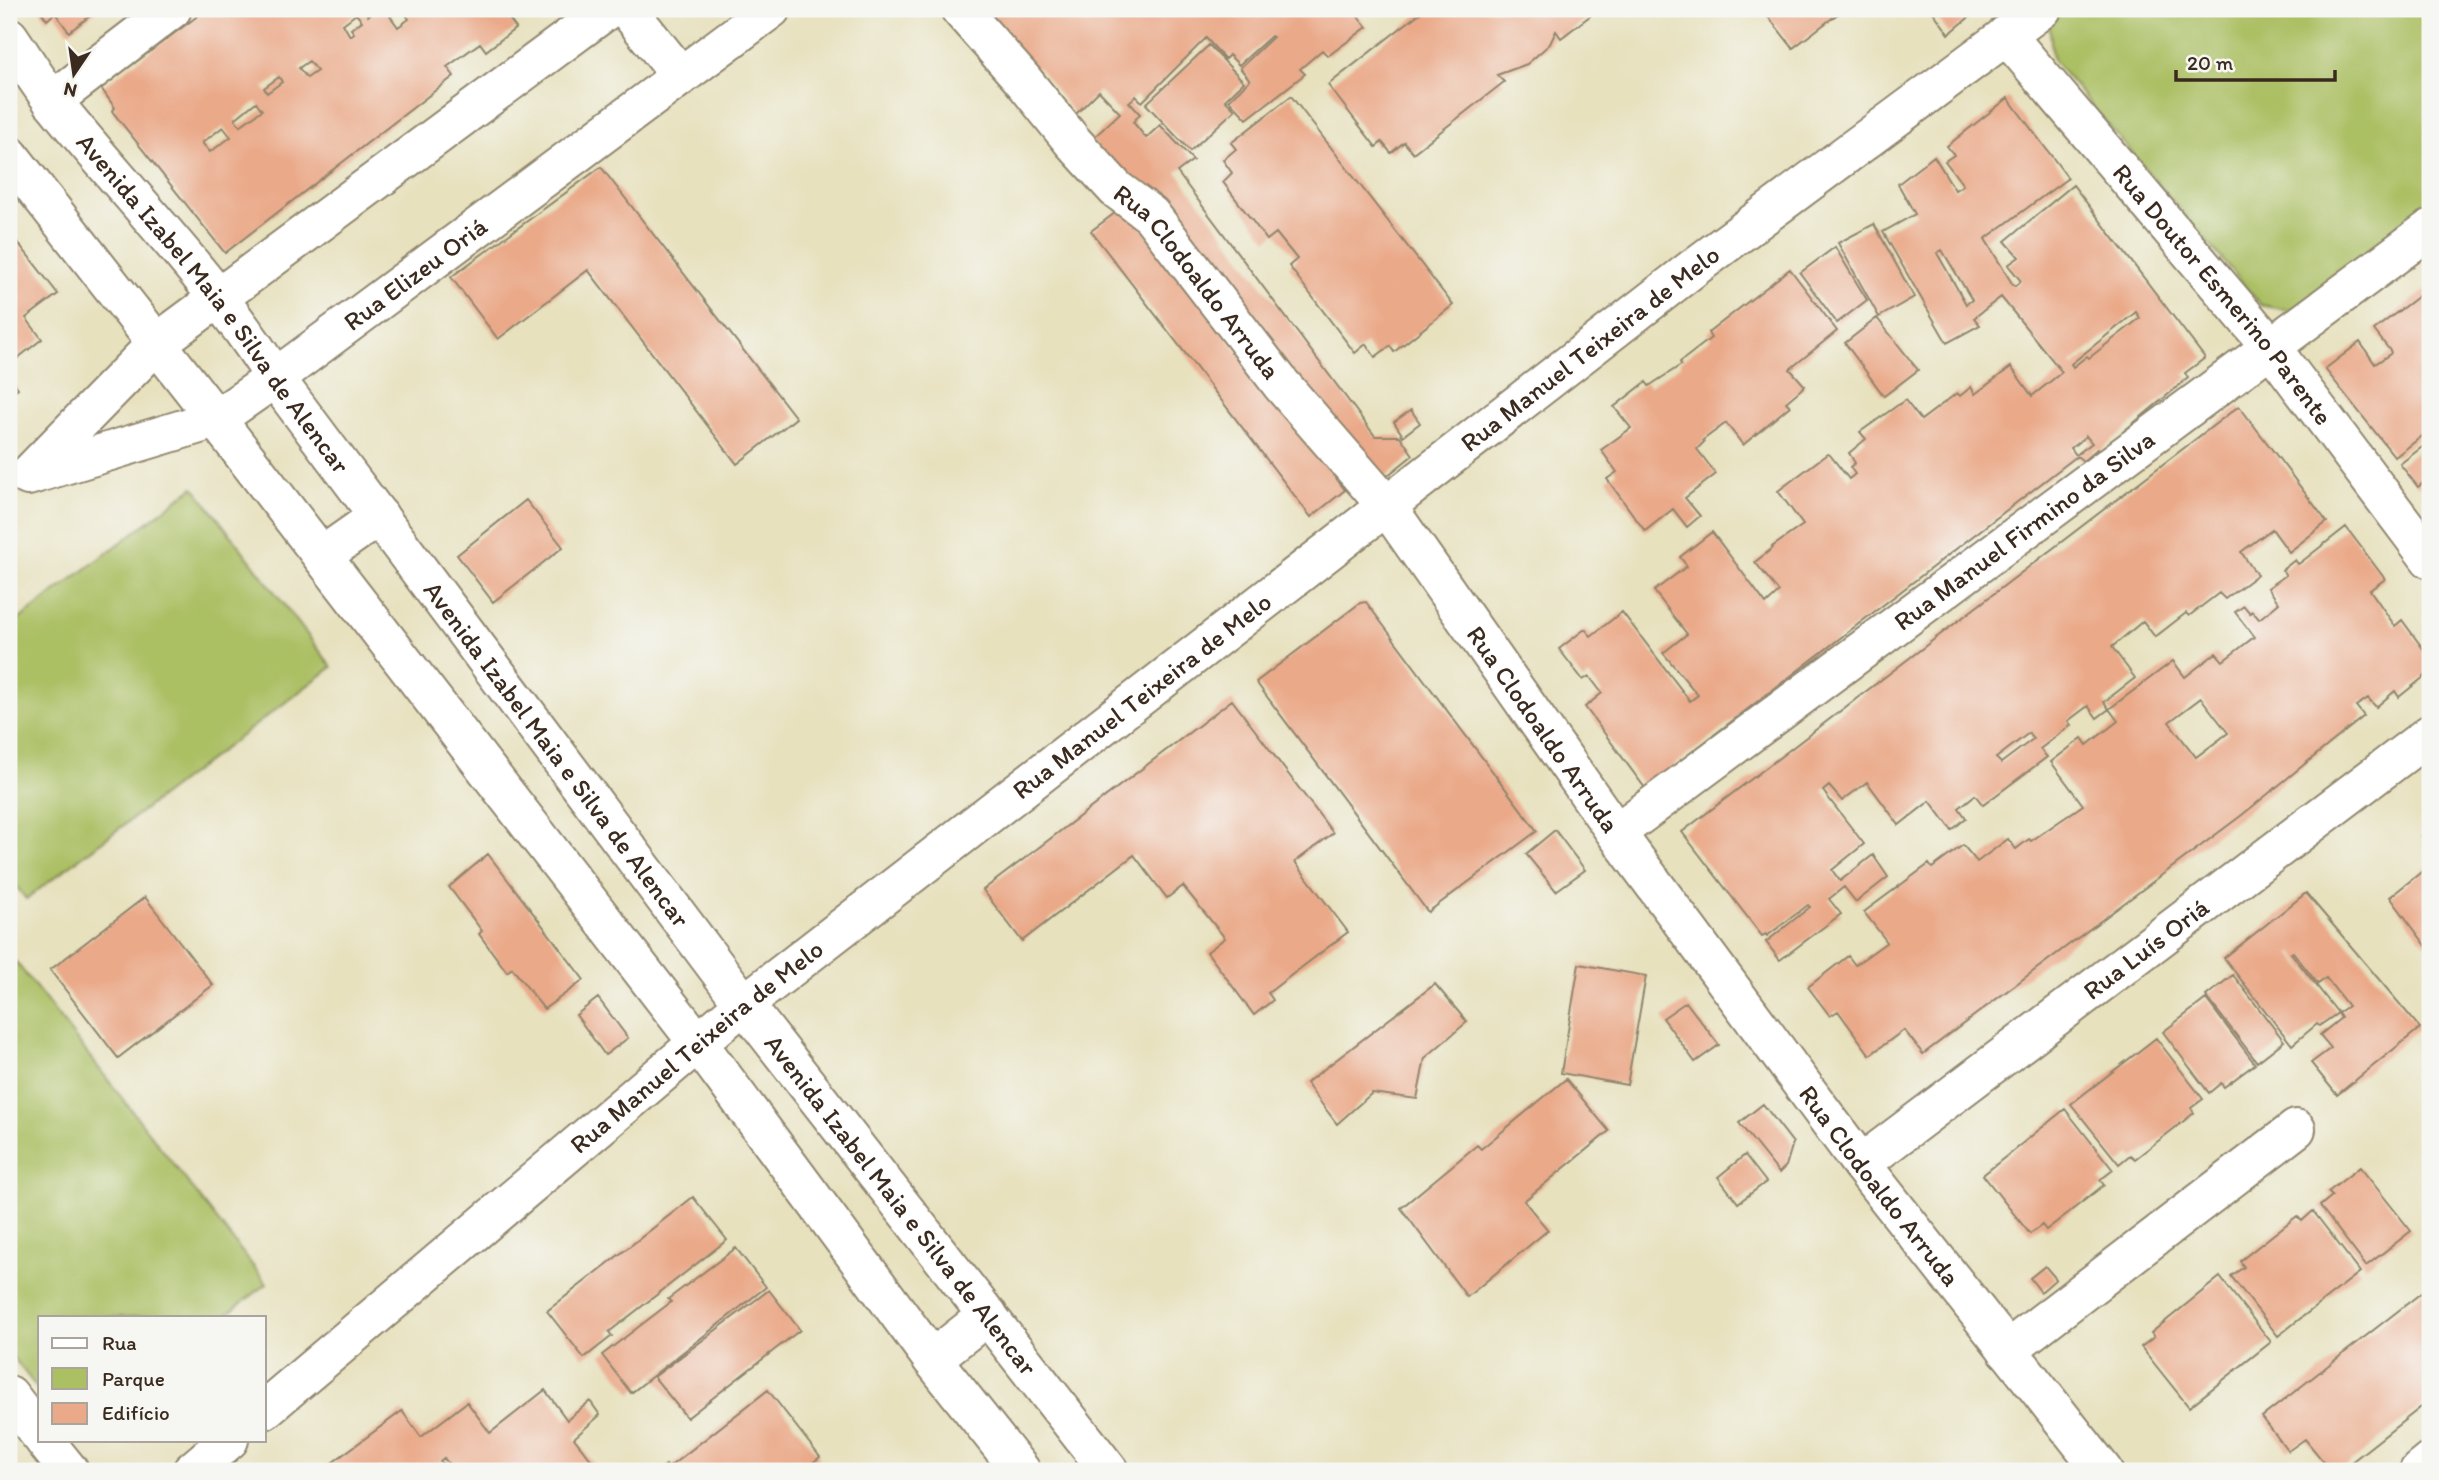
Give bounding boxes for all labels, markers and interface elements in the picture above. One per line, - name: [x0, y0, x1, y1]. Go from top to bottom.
- north arrow: [38, 38, 108, 108]
- scale bar: [2176, 38, 2336, 82]
- text: 20 m: [2187, 50, 2234, 75]
- text: N: [61, 77, 79, 103]
- street label: Avenida Izabel Maia e Silva de Alencar: [70, 127, 357, 480]
- street label: Rua Doutor Esmerino Parente: [2106, 157, 2340, 431]
- street label: Rua Clodoaldo Arruda: [1107, 177, 1287, 386]
- street label: Rua Elizeu Oriá: [337, 210, 494, 338]
- street label: Rua Manuel Teixeira de Melo: [1454, 238, 1726, 459]
- street label: Rua Manuel Firmino da Silva: [1887, 423, 2161, 637]
- street label: Avenida Izabel Maia e Silva de Alencar: [417, 575, 697, 934]
- street label: Rua Manuel Teixeira de Melo: [1006, 585, 1278, 806]
- street label: Rua Clodoaldo Arruda: [1460, 620, 1627, 839]
- street label: Rua Luís Oriá: [2077, 891, 2215, 1007]
- street label: Rua Manuel Teixeira de Melo: [563, 933, 830, 1160]
- street label: Avenida Izabel Maia e Silva de Alencar: [758, 1028, 1045, 1382]
- street label: Rua Clodoaldo Arruda: [1792, 1079, 1967, 1293]
- legend: [38, 1316, 266, 1442]
- text: Rua: [102, 1330, 137, 1355]
- text: Parque: [102, 1366, 165, 1391]
- text: Edifício: [102, 1400, 170, 1425]

